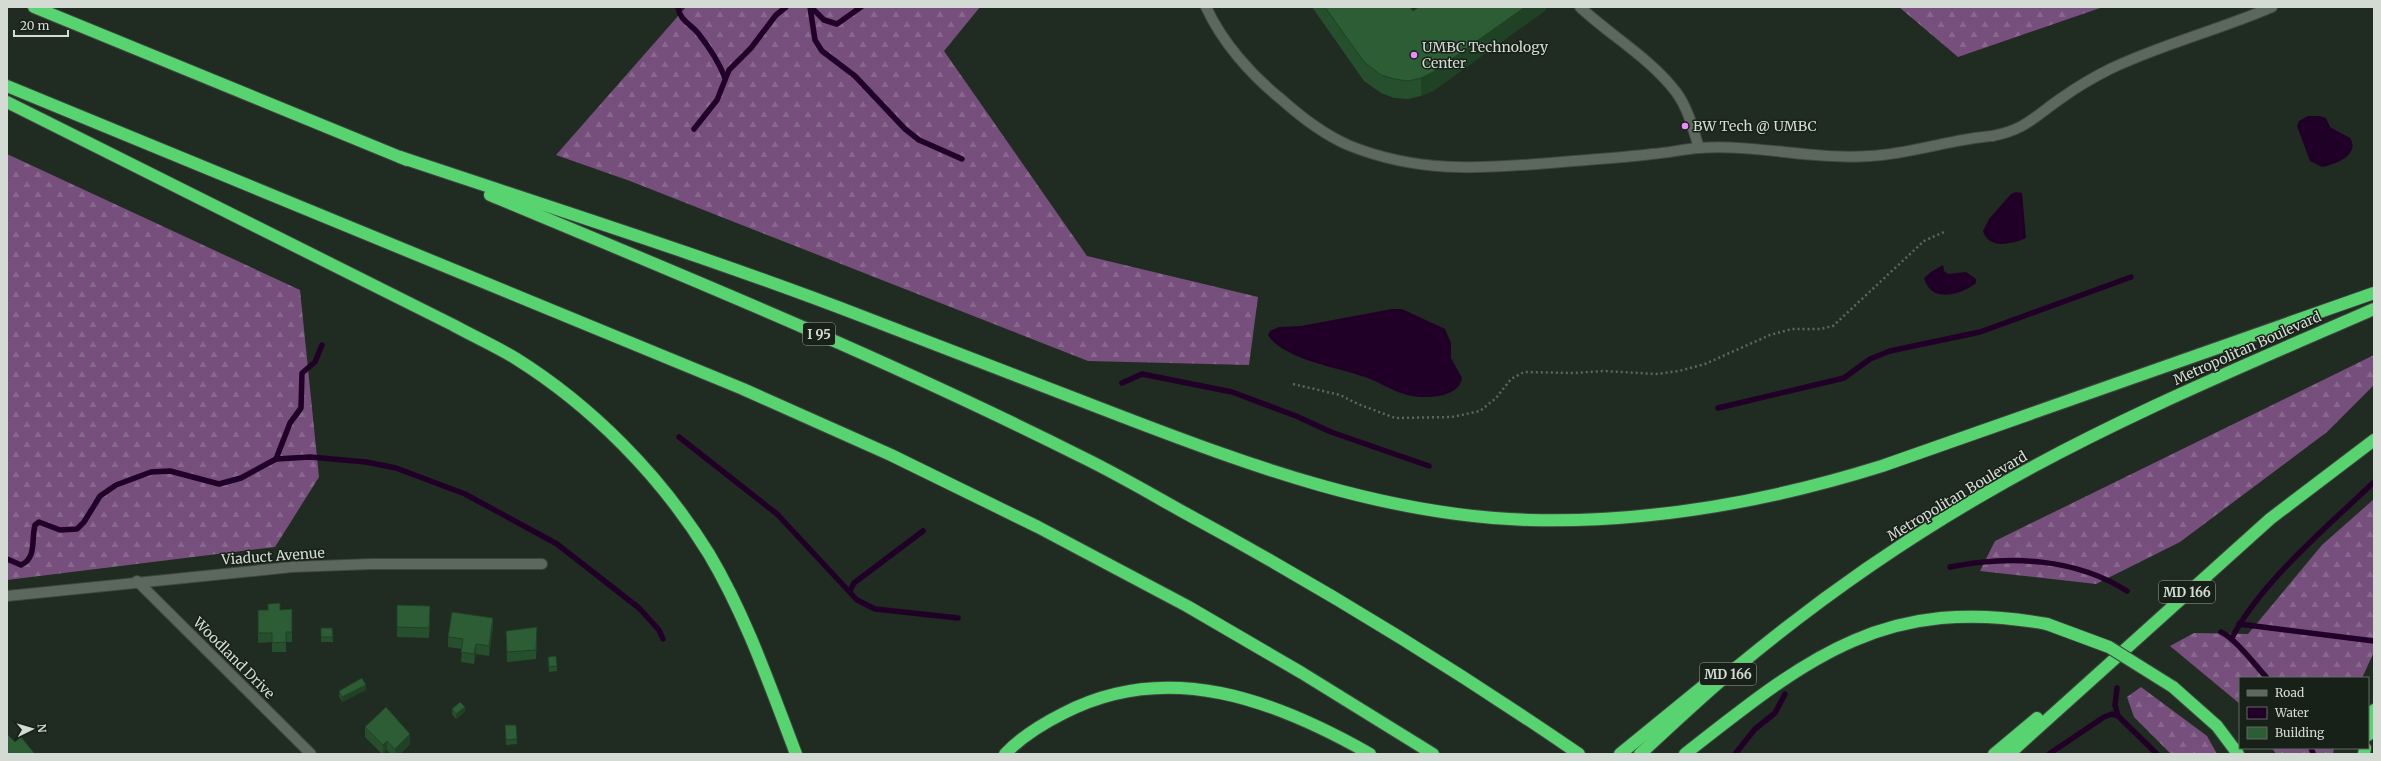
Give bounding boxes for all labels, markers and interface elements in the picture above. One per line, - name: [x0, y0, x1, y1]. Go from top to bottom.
- scale bar: [14, 12, 68, 38]
- text: 20 m: [20, 18, 49, 33]
- place label: UMBC Technology Center: [1422, 38, 1549, 72]
- marker: UMBC Technology Center: [1409, 50, 1419, 60]
- place label: BW Tech @ UMBC: [1693, 117, 1817, 135]
- marker: BW Tech @ UMBC: [1680, 121, 1690, 131]
- street label: Metropolitan Boulevard: [2170, 307, 2324, 389]
- road number: I 95: [803, 323, 835, 345]
- street label: Metropolitan Boulevard: [1884, 447, 2031, 545]
- street label: Viaduct Avenue: [220, 543, 325, 569]
- road number: MD 166: [2159, 581, 2215, 603]
- street label: Woodland Drive: [189, 613, 279, 703]
- road number: MD 166: [1700, 663, 1756, 685]
- legend: [2239, 677, 2369, 749]
- text: Road: [2275, 685, 2304, 700]
- text: Water: [2274, 705, 2310, 720]
- north arrow: [12, 709, 52, 749]
- text: N: [35, 723, 49, 733]
- text: Building: [2275, 725, 2325, 740]

